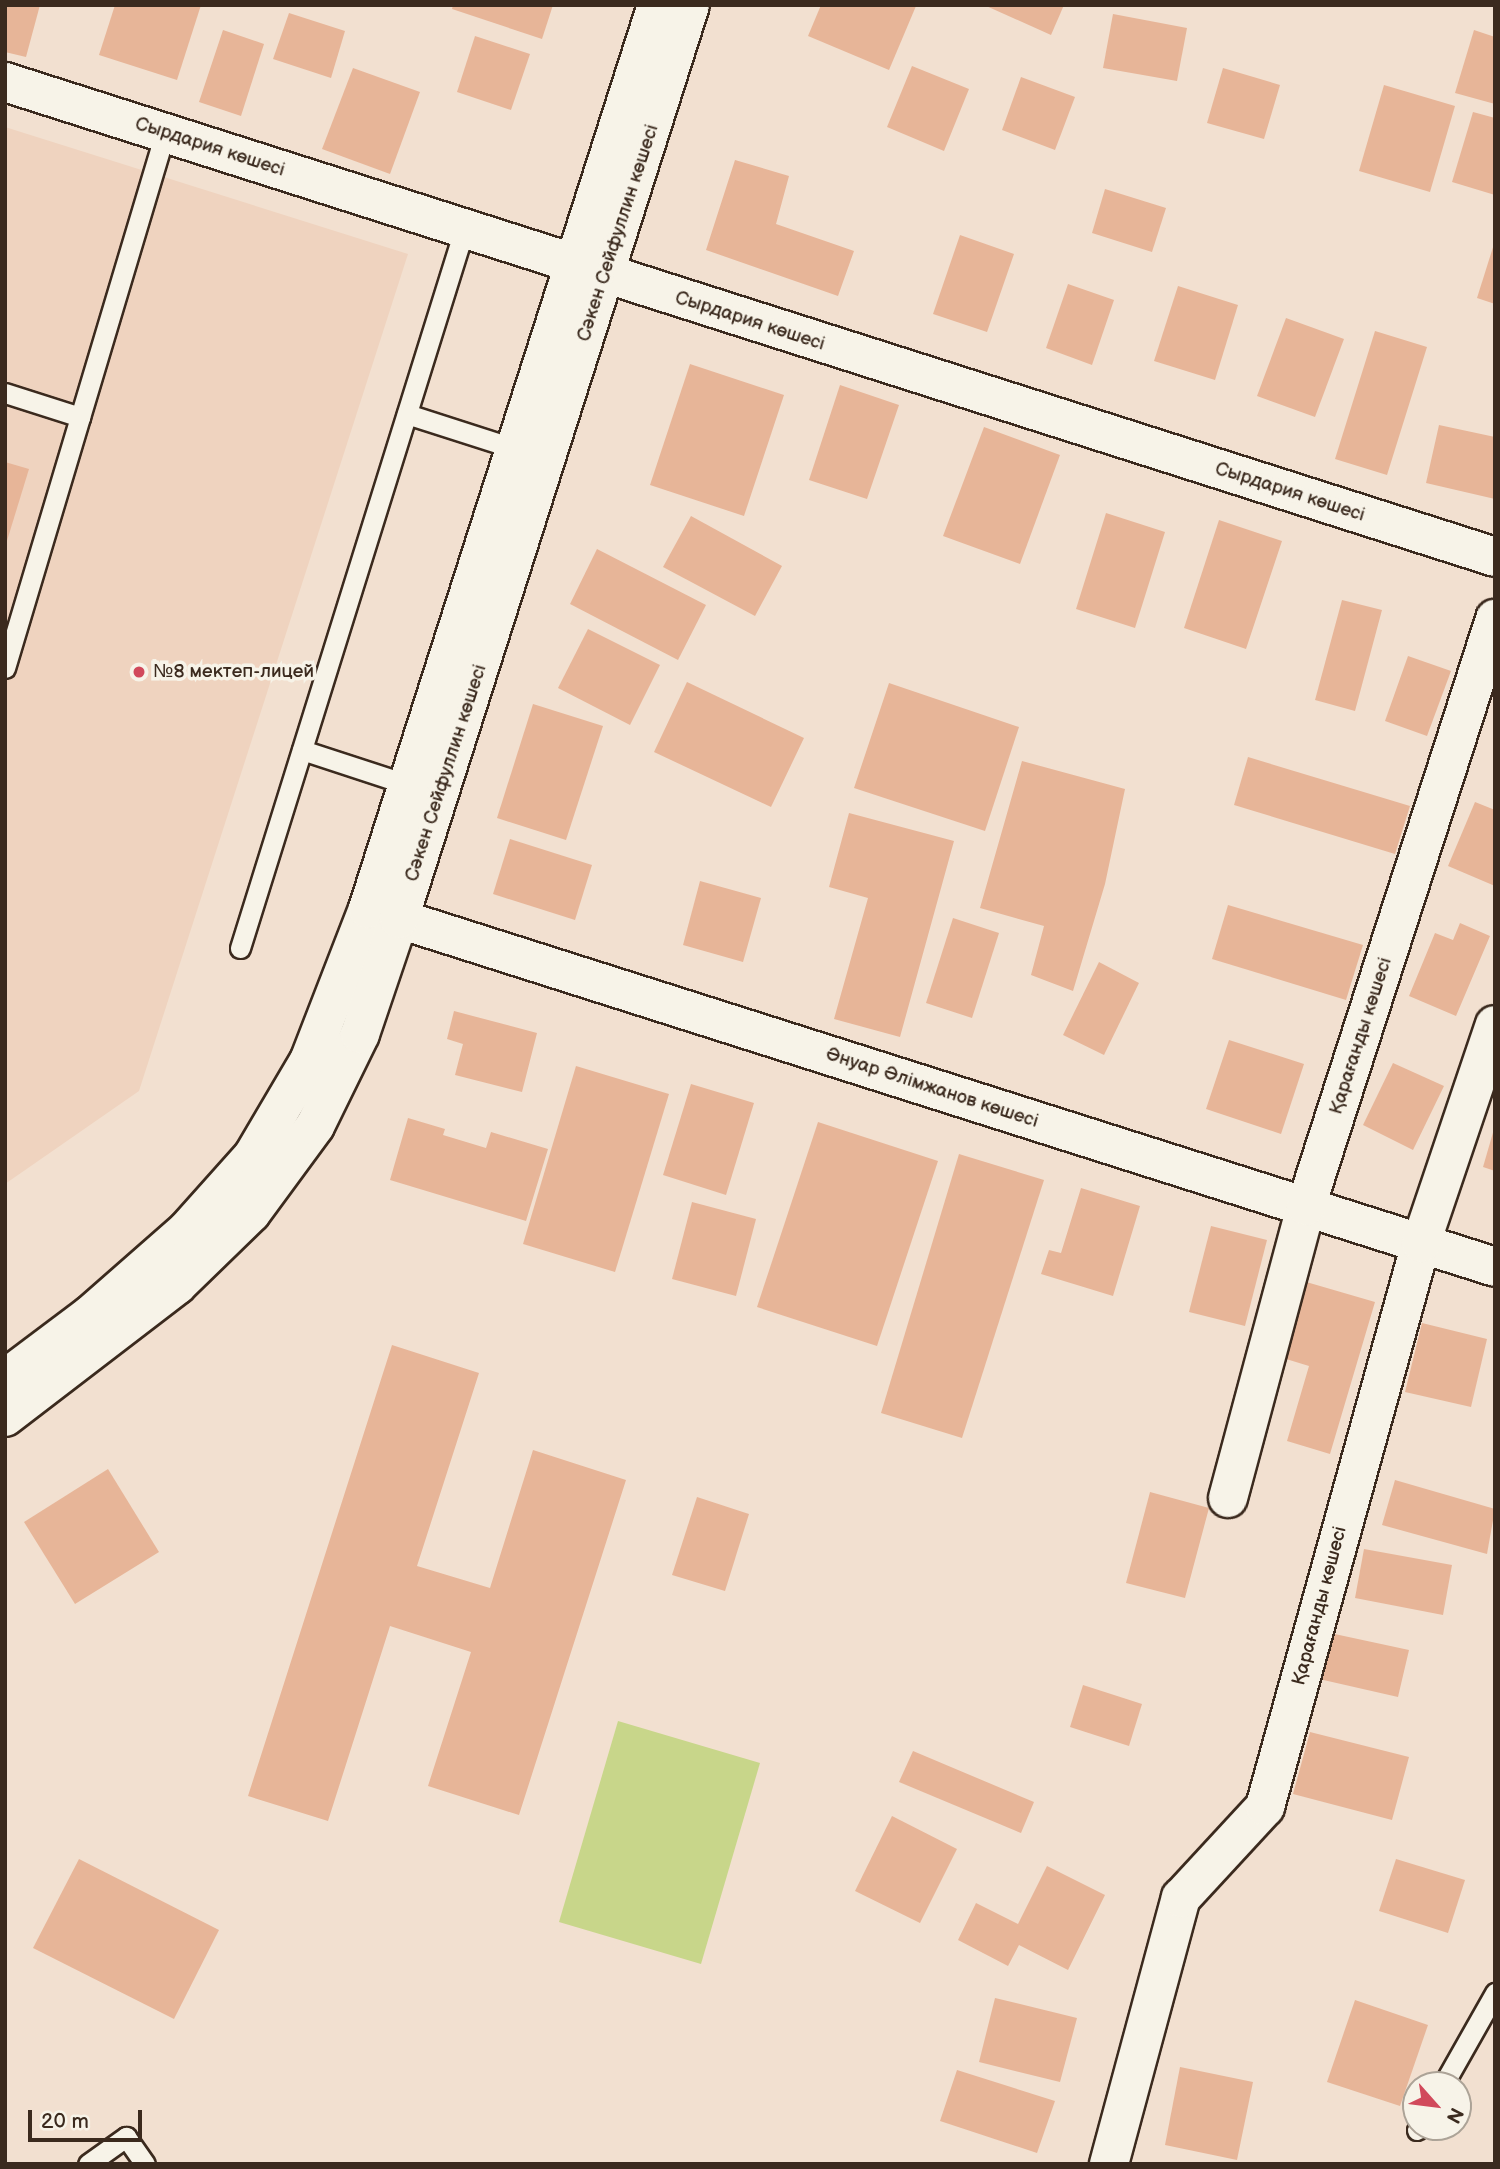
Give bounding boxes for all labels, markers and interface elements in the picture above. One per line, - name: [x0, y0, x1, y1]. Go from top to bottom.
- street label: Сырдария көшесі: [132, 112, 288, 182]
- street label: Сәкен Сейфуллин көшесі: [572, 122, 664, 344]
- street label: Сырдария көшесі: [672, 286, 828, 356]
- street label: Сырдария көшесі: [1212, 457, 1368, 527]
- place label: №8 мектеп-лицей: [153, 661, 314, 683]
- street label: Сәкен Сейфуллин көшесі: [400, 662, 492, 884]
- marker: №8 мектеп-лицей: [131, 664, 147, 680]
- street label: Қарағанды көшесі: [1325, 955, 1397, 1117]
- street label: Әнуар Әлімжанов көшесі: [823, 1043, 1041, 1133]
- street label: Қарағанды көшесі: [1288, 1524, 1352, 1688]
- north arrow: [1402, 2071, 1472, 2141]
- scale bar: [32, 2096, 145, 2140]
- text: N: [1441, 2103, 1468, 2127]
- text: 20 m: [41, 2109, 89, 2134]

